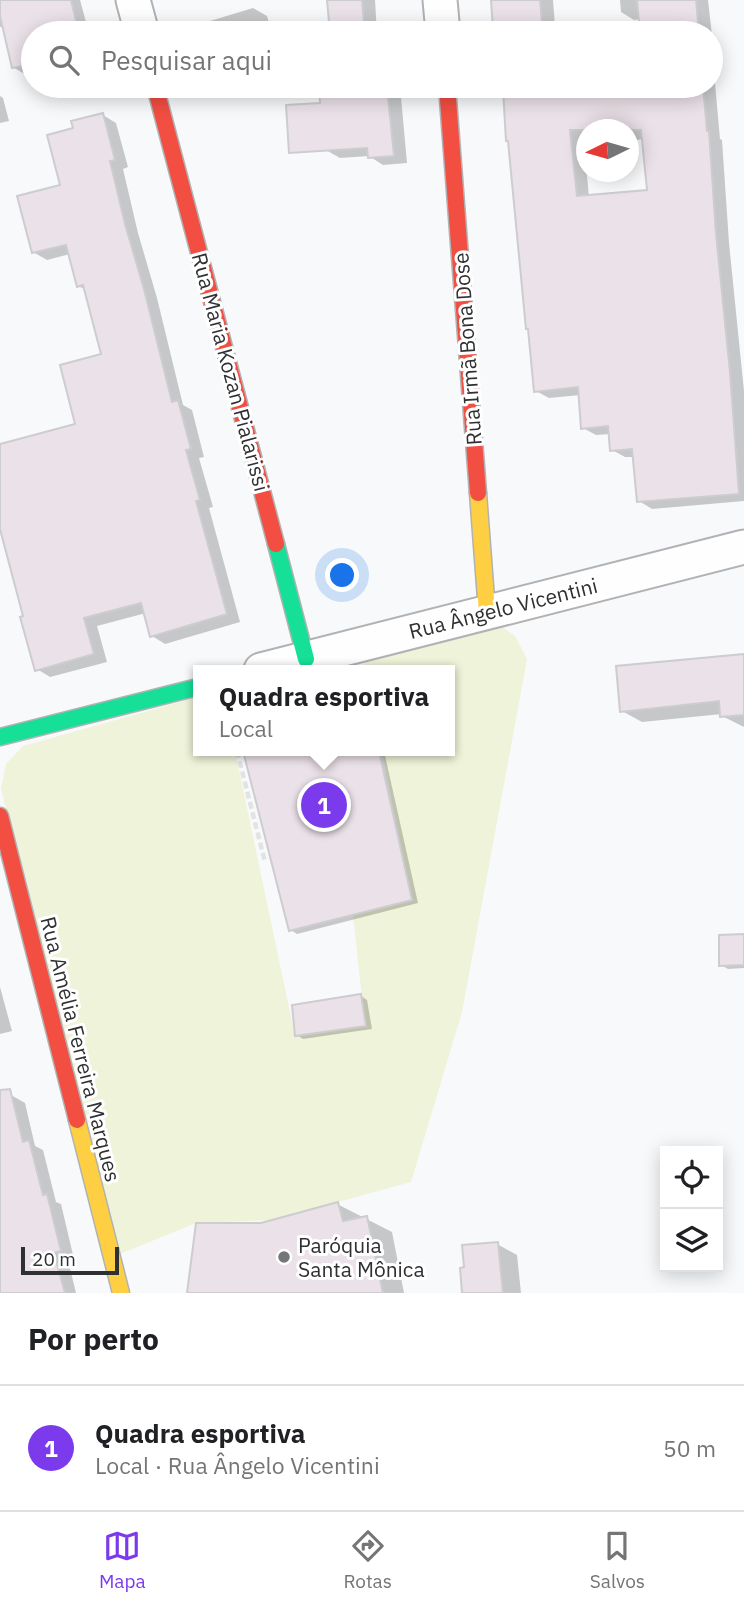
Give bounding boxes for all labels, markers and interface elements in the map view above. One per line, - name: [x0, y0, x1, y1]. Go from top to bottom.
- search box: [21, 21, 723, 98]
- icon: search: [45, 41, 83, 79]
- text: Pesquisar aqui: [101, 43, 272, 77]
- north arrow: [576, 119, 639, 182]
- street label: Rua Maria Kozan Pialarissi: [186, 250, 276, 494]
- street label: Rua Irmã Bona Dose: [446, 252, 488, 446]
- your location: [325, 558, 359, 592]
- street label: Rua Ângelo Vicentini: [406, 571, 600, 645]
- popup: [193, 665, 455, 756]
- text: Quadra esportiva: [219, 679, 429, 713]
- text: Local: [219, 713, 273, 743]
- pin: 1: [301, 779, 347, 831]
- street label: Rua Amélia Ferreira Marques: [34, 913, 128, 1185]
- map controls: [660, 1146, 723, 1272]
- button: locate: [660, 1146, 723, 1209]
- button: layers: [660, 1209, 723, 1272]
- place label: Paróquia Santa Mônica: [298, 1231, 425, 1283]
- scale bar: [21, 1244, 119, 1276]
- text: 20 m: [32, 1247, 76, 1271]
- marker: Paróquia Santa Mônica: [276, 1249, 292, 1265]
- text: Por perto: [28, 1319, 159, 1358]
- text: Quadra esportiva: [95, 1416, 305, 1450]
- text: 1: [44, 1433, 58, 1463]
- text: 50 m: [663, 1433, 716, 1463]
- text: Local · Rua Ângelo Vicentini: [95, 1450, 380, 1480]
- tab: Mapa: [99, 1527, 146, 1593]
- tab: Rotas: [343, 1527, 392, 1593]
- tab: Salvos: [590, 1527, 645, 1593]

